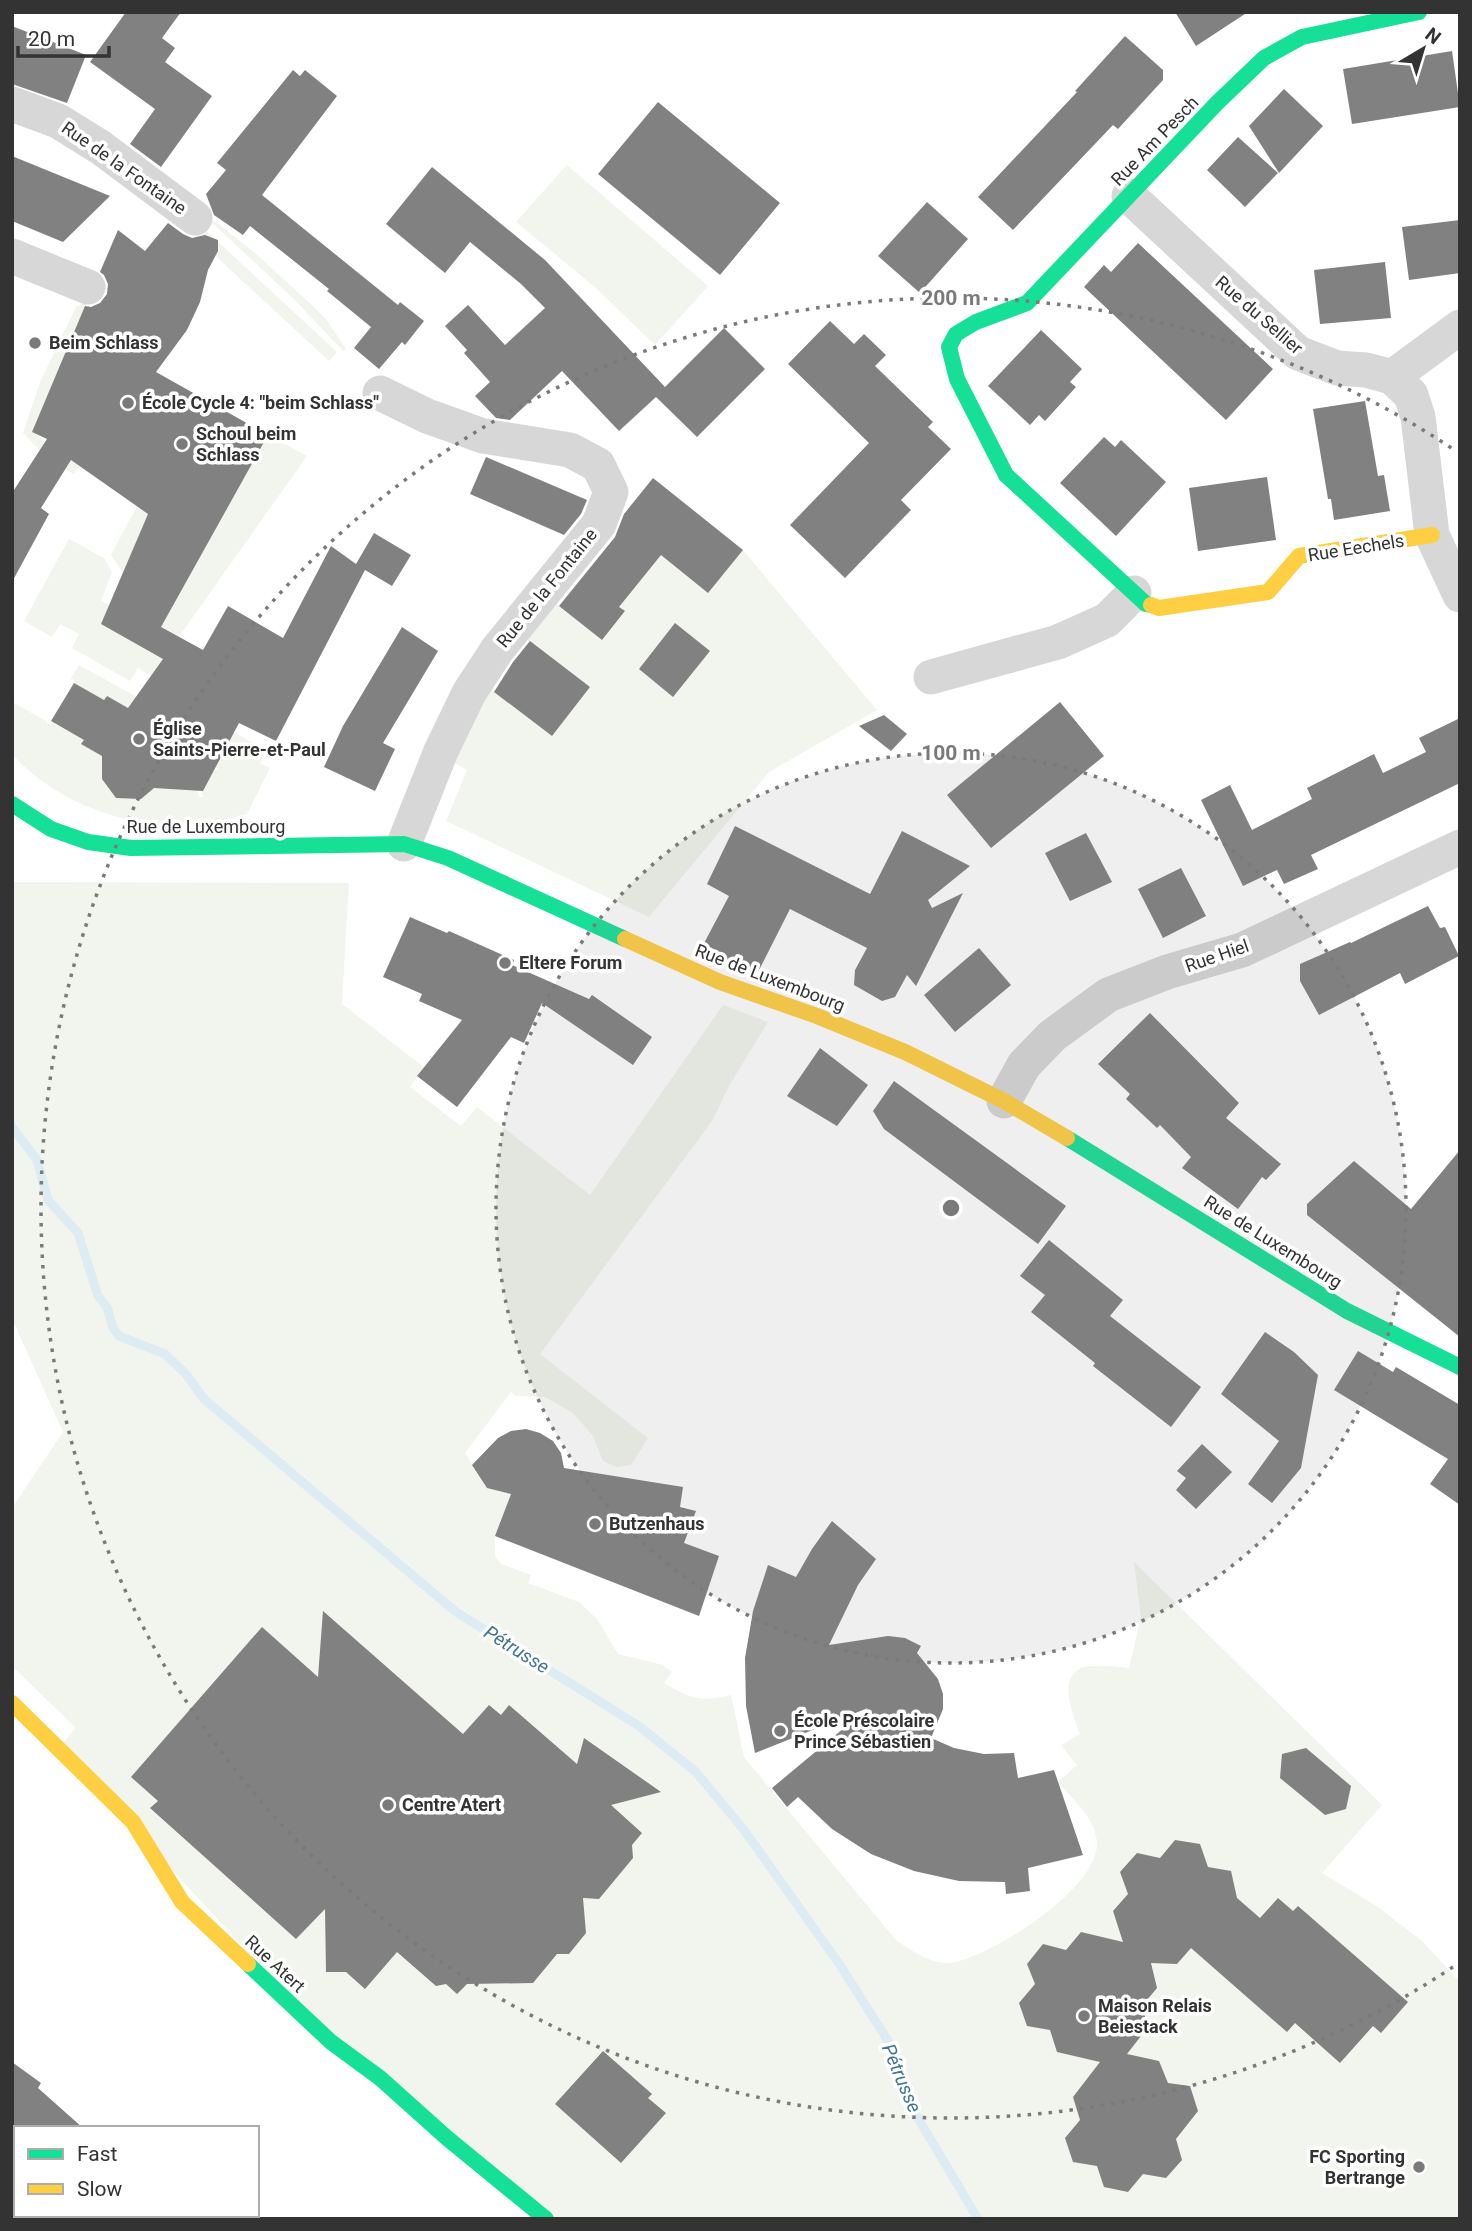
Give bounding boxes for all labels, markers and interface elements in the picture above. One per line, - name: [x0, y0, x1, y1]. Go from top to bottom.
- scale bar: [18, 14, 108, 58]
- north arrow: [1388, 14, 1458, 84]
- text: N: [1421, 23, 1446, 49]
- text: 20 m: [28, 27, 75, 51]
- street label: Rue Am Pesch: [1107, 91, 1203, 190]
- street label: Rue de la Fontaine: [58, 117, 191, 218]
- street label: Rue du Sellier: [1211, 271, 1307, 358]
- text: 200 m: [921, 286, 981, 310]
- place label: Beim Schlass: [49, 332, 158, 353]
- marker: Beim Schlass: [27, 335, 43, 351]
- place label: École Cycle 4: "beim Schlass": [142, 392, 379, 413]
- marker: École Cycle 4: "beim Schlass": [120, 395, 136, 411]
- place label: Schoul beim Schlass: [196, 423, 296, 465]
- marker: Schoul beim Schlass: [174, 436, 190, 452]
- street label: Rue de la Fontaine: [492, 524, 601, 652]
- street label: Rue Eechels: [1306, 530, 1406, 565]
- place label: Église Saints-Pierre-et-Paul: [153, 718, 326, 760]
- marker: Église Saints-Pierre-et-Paul: [131, 731, 147, 747]
- text: 100 m: [921, 741, 981, 765]
- street label: Rue de Luxembourg: [127, 816, 285, 837]
- street label: Rue Hiel: [1182, 935, 1252, 976]
- street label: Rue de Luxembourg: [692, 939, 848, 1016]
- place label: Eltere Forum: [519, 952, 622, 973]
- marker: Eltere Forum: [497, 955, 513, 971]
- street label: Rue de Luxembourg: [1200, 1191, 1346, 1293]
- centre of rings: [939, 1196, 963, 1220]
- place label: Butzenhaus: [609, 1513, 705, 1534]
- marker: Butzenhaus: [587, 1516, 603, 1532]
- water label: Pétrusse: [480, 1620, 554, 1679]
- place label: École Préscolaire Prince Sébastien: [794, 1710, 935, 1752]
- marker: École Préscolaire Prince Sébastien: [772, 1723, 788, 1739]
- place label: Centre Atert: [402, 1794, 501, 1815]
- marker: Centre Atert: [380, 1797, 396, 1813]
- street label: Rue Atert: [241, 1931, 310, 1997]
- place label: Maison Relais Beiestack: [1098, 1995, 1212, 2037]
- marker: Maison Relais Beiestack: [1076, 2008, 1092, 2024]
- water label: Pétrusse: [877, 2040, 926, 2116]
- legend: [14, 2126, 259, 2217]
- text: Fast: [77, 2142, 118, 2166]
- place label: FC Sporting Bertrange: [1309, 2146, 1405, 2188]
- marker: FC Sporting Bertrange: [1411, 2159, 1427, 2175]
- text: Slow: [77, 2177, 123, 2201]

